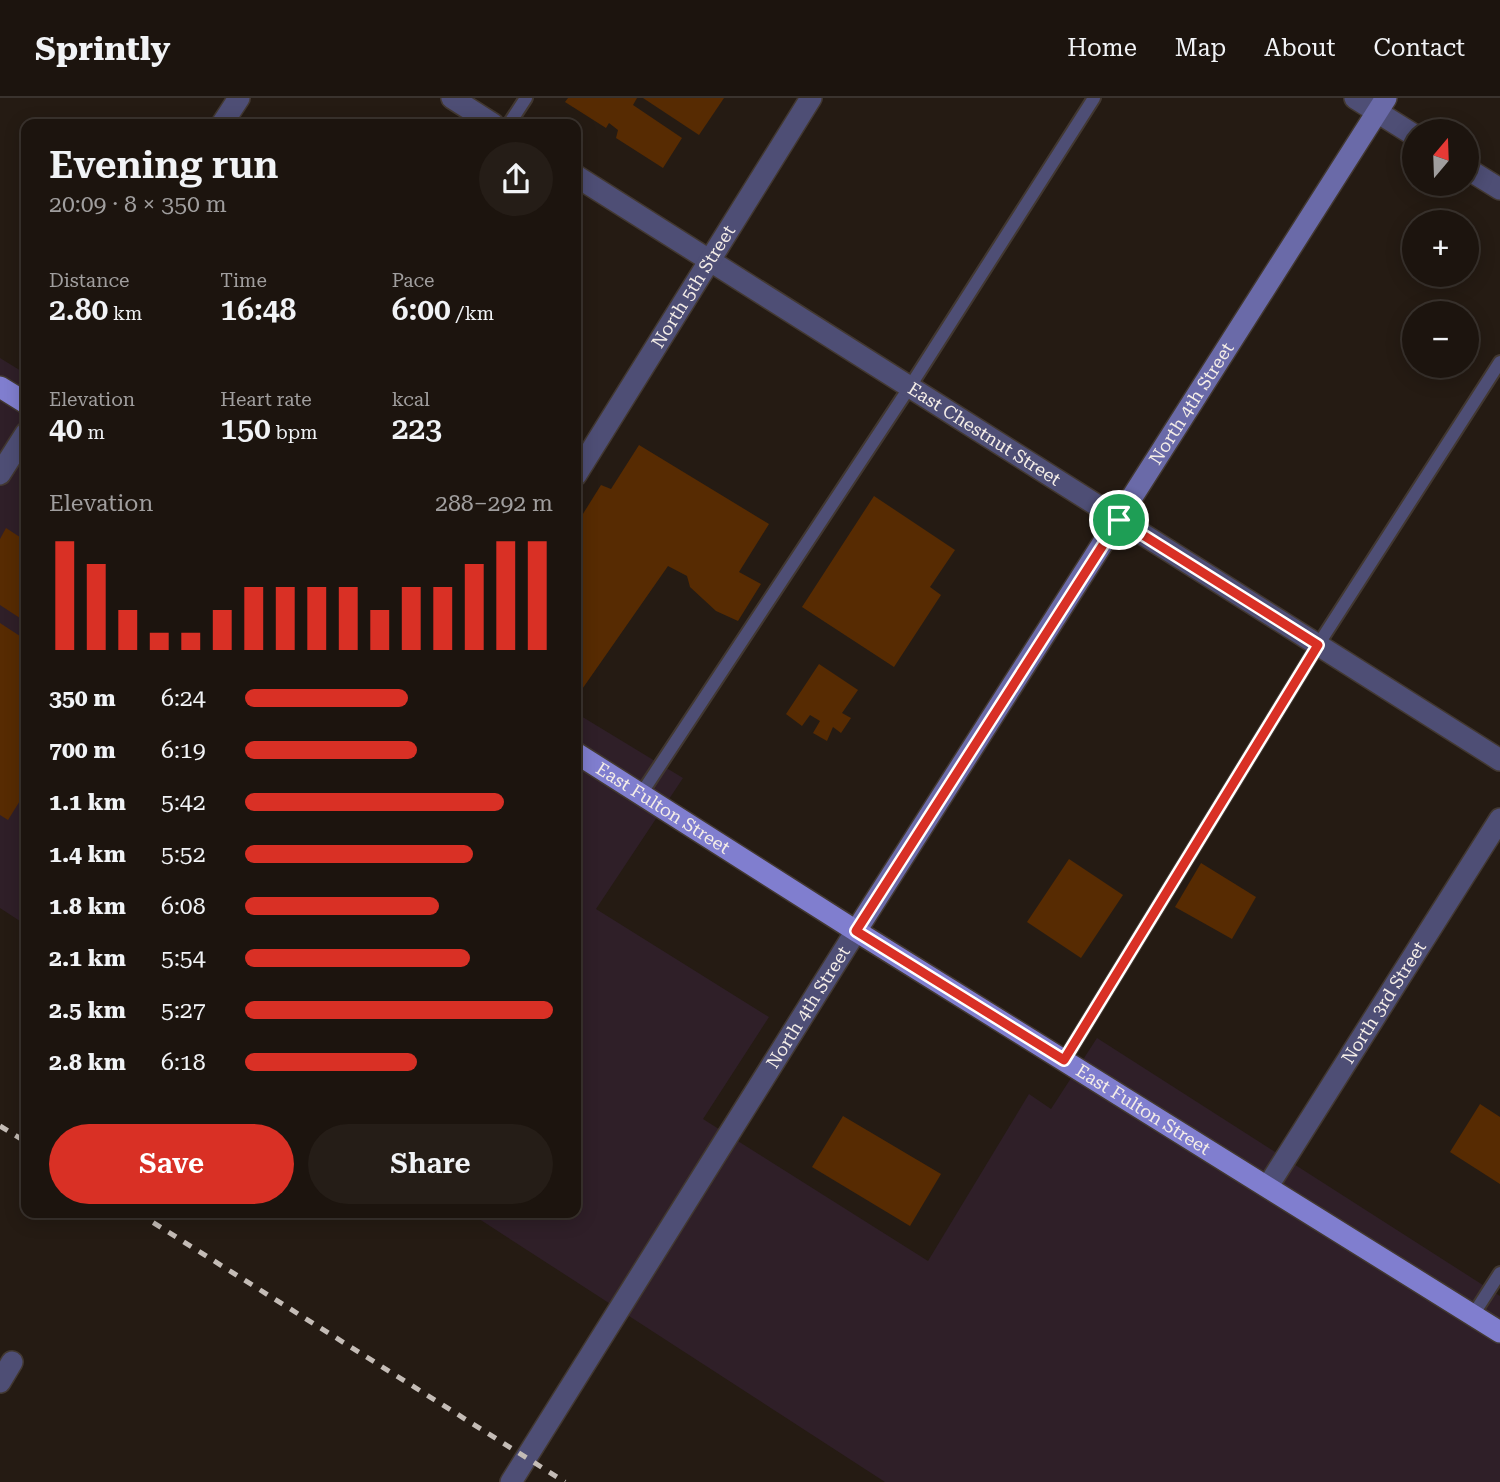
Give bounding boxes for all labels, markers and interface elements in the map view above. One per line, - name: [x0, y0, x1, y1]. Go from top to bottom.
- text: Sprintly: [35, 29, 170, 68]
- text: Home: [1067, 34, 1137, 62]
- text: Map: [1175, 34, 1226, 62]
- text: About: [1264, 34, 1335, 62]
- text: Contact: [1373, 34, 1465, 62]
- north arrow: [1402, 119, 1479, 196]
- map controls: [1402, 119, 1479, 378]
- button: share: [479, 142, 553, 216]
- text: Evening run: [49, 143, 278, 187]
- text: 20:09 · 8 × 350 m: [49, 191, 227, 218]
- button: +: [1402, 210, 1479, 287]
- street label: North 5th Street: [647, 221, 739, 352]
- text: Distance: [49, 269, 129, 292]
- text: Time: [220, 269, 267, 292]
- text: Pace: [392, 269, 435, 292]
- text: 2.80: [49, 292, 108, 327]
- text: 16:48: [220, 292, 296, 327]
- text: 6:00: [392, 292, 451, 327]
- button: −: [1402, 301, 1479, 378]
- text: km: [108, 302, 142, 325]
- text: /km: [451, 302, 494, 325]
- street label: North 4th Street: [1144, 338, 1238, 468]
- street label: East Chestnut Street: [904, 378, 1065, 490]
- text: Elevation: [49, 388, 135, 411]
- text: Heart rate: [220, 388, 312, 411]
- text: kcal: [392, 388, 430, 411]
- text: 40: [49, 411, 83, 446]
- text: 150: [220, 411, 271, 446]
- text: 223: [392, 411, 442, 446]
- text: m: [83, 421, 105, 444]
- text: bpm: [271, 421, 318, 444]
- text: Elevation: [49, 490, 153, 517]
- text: 288–292 m: [435, 490, 553, 517]
- pin: [1089, 490, 1149, 550]
- icon: arrive: [1100, 501, 1138, 539]
- text: 350 m: [49, 685, 116, 712]
- text: 6:24: [161, 685, 206, 712]
- text: 700 m: [49, 737, 116, 764]
- text: 6:19: [161, 737, 206, 764]
- street label: East Fulton Street: [592, 758, 734, 858]
- text: 1.1 km: [49, 789, 126, 816]
- text: 5:42: [161, 789, 206, 816]
- text: 1.4 km: [49, 841, 126, 868]
- text: 5:52: [161, 841, 206, 868]
- text: 1.8 km: [49, 893, 126, 920]
- text: 6:08: [161, 893, 206, 920]
- street label: North 3rd Street: [1337, 937, 1430, 1067]
- street label: North 4th Street: [762, 942, 854, 1072]
- text: 2.1 km: [49, 945, 126, 972]
- text: 5:54: [161, 945, 206, 972]
- text: 2.5 km: [49, 997, 126, 1024]
- text: 5:27: [161, 997, 206, 1024]
- text: 2.8 km: [49, 1049, 126, 1076]
- text: 6:18: [161, 1049, 206, 1076]
- street label: East Fulton Street: [1072, 1060, 1215, 1159]
- button: Save: [49, 1124, 294, 1204]
- button: Share: [308, 1124, 553, 1204]

